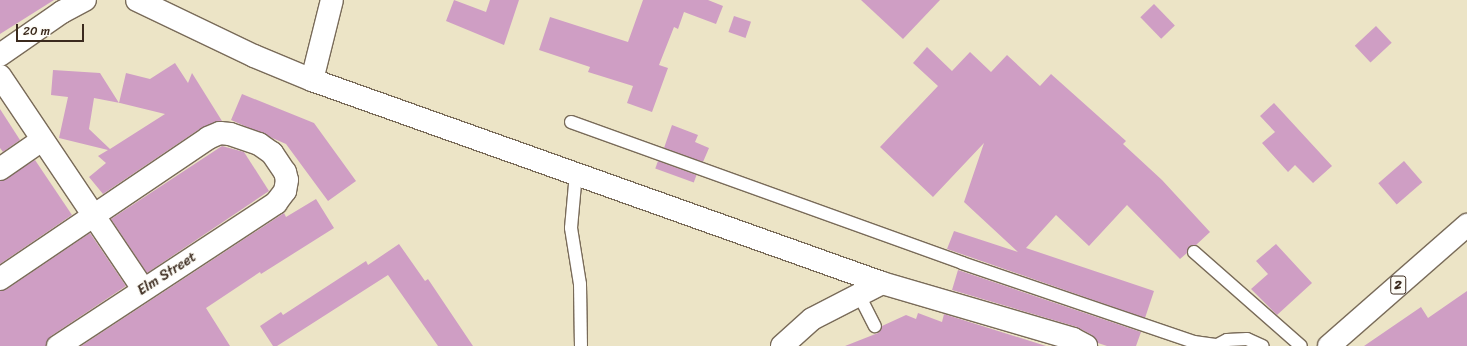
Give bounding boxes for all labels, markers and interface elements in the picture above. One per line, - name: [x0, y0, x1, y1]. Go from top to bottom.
- scale bar: [18, 16, 86, 42]
- text: 20 m: [23, 20, 50, 42]
- street label: Elm Street: [134, 249, 200, 299]
- road number: 2: [1390, 274, 1406, 296]

